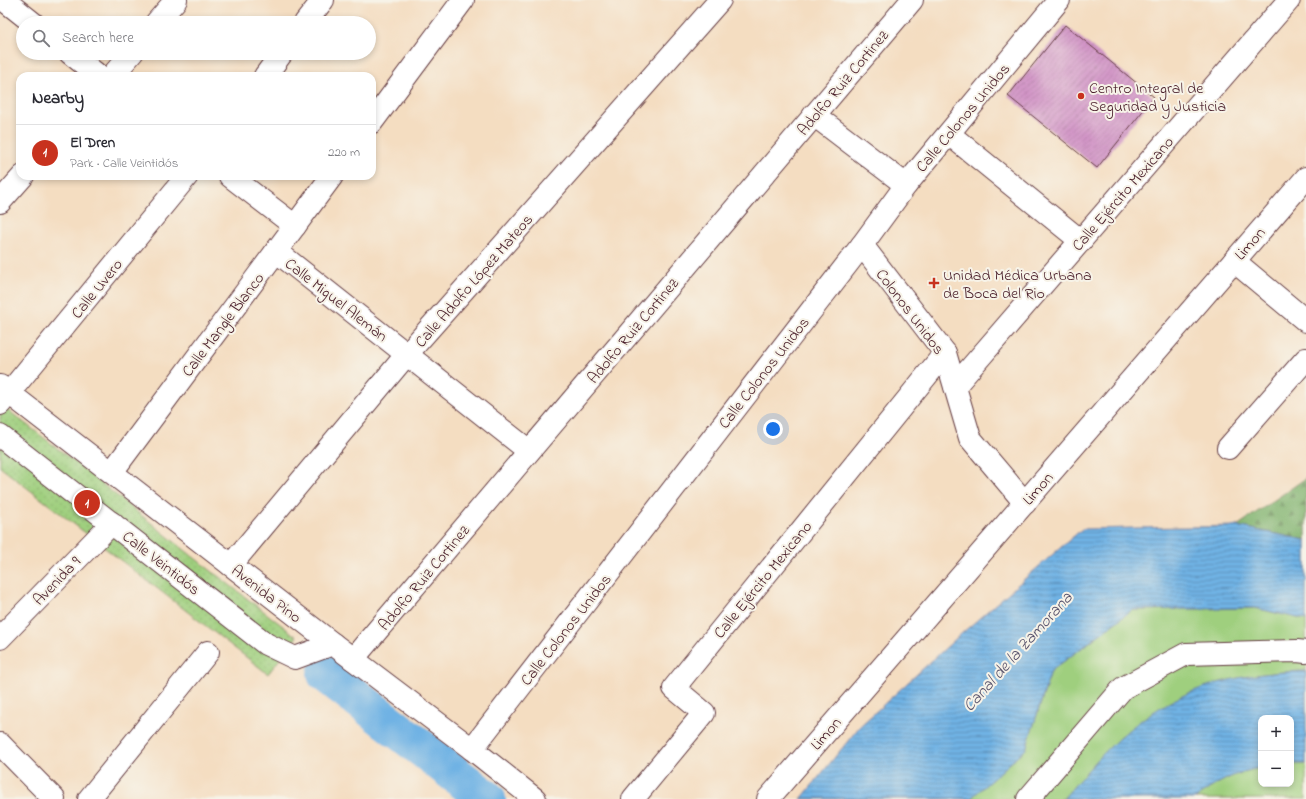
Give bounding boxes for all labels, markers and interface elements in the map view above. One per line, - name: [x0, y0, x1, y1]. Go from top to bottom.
- search box: [16, 16, 376, 60]
- street label: Adolfo Ruiz Cortinez: [792, 25, 895, 141]
- icon: search: [30, 27, 52, 49]
- text: Search here: [62, 27, 134, 49]
- street label: Calle Colonos Unidos: [911, 58, 1017, 178]
- place label: Centro Integral de Seguridad y Justicia: [1089, 77, 1226, 119]
- text: Nearby: [32, 86, 84, 111]
- marker: Centro Integral de Seguridad y Justicia: [1076, 91, 1086, 101]
- text: El Dren: [70, 132, 115, 154]
- street label: Calle Ejército Mexicano: [1067, 132, 1180, 257]
- text: 1: [43, 143, 47, 162]
- text: 220 m: [328, 143, 360, 162]
- text: Park · Calle Veintidós: [70, 154, 178, 173]
- street label: Calle Adolfo López Mateos: [410, 209, 539, 353]
- street label: Limon: [1229, 222, 1272, 266]
- street label: Calle Miguel Alemán: [279, 253, 392, 349]
- street label: Calle Uvero: [66, 254, 129, 324]
- street label: Colonos Unidos: [869, 264, 950, 360]
- place label: Unidad Médica Urbana de Boca del Rio: [943, 264, 1092, 306]
- street label: Calle Mangle Blanco: [176, 268, 271, 382]
- street label: Adolfo Ruiz Cortinez: [582, 273, 685, 389]
- marker: Unidad Médica Urbana de Boca del Rio: [928, 277, 940, 289]
- street label: Calle Colonos Unidos: [713, 312, 816, 434]
- your location: [763, 419, 783, 439]
- street label: Limon: [1017, 467, 1060, 511]
- pin: 1: [74, 488, 100, 518]
- street label: Calle Ejército Mexicano: [708, 516, 819, 644]
- street label: Adolfo Ruiz Cortinez: [373, 520, 476, 636]
- street label: Calle Veintidós: [117, 525, 205, 602]
- street label: Avenida 9: [28, 551, 87, 612]
- street label: Avenida Pino: [225, 559, 306, 630]
- street label: Calle Colonos Unidos: [515, 569, 618, 691]
- water label: Canal de la Zamorana: [957, 586, 1079, 718]
- street label: Limon: [805, 712, 848, 756]
- map controls: [1258, 715, 1294, 787]
- button: +: [1258, 715, 1294, 751]
- button: −: [1258, 751, 1294, 787]

